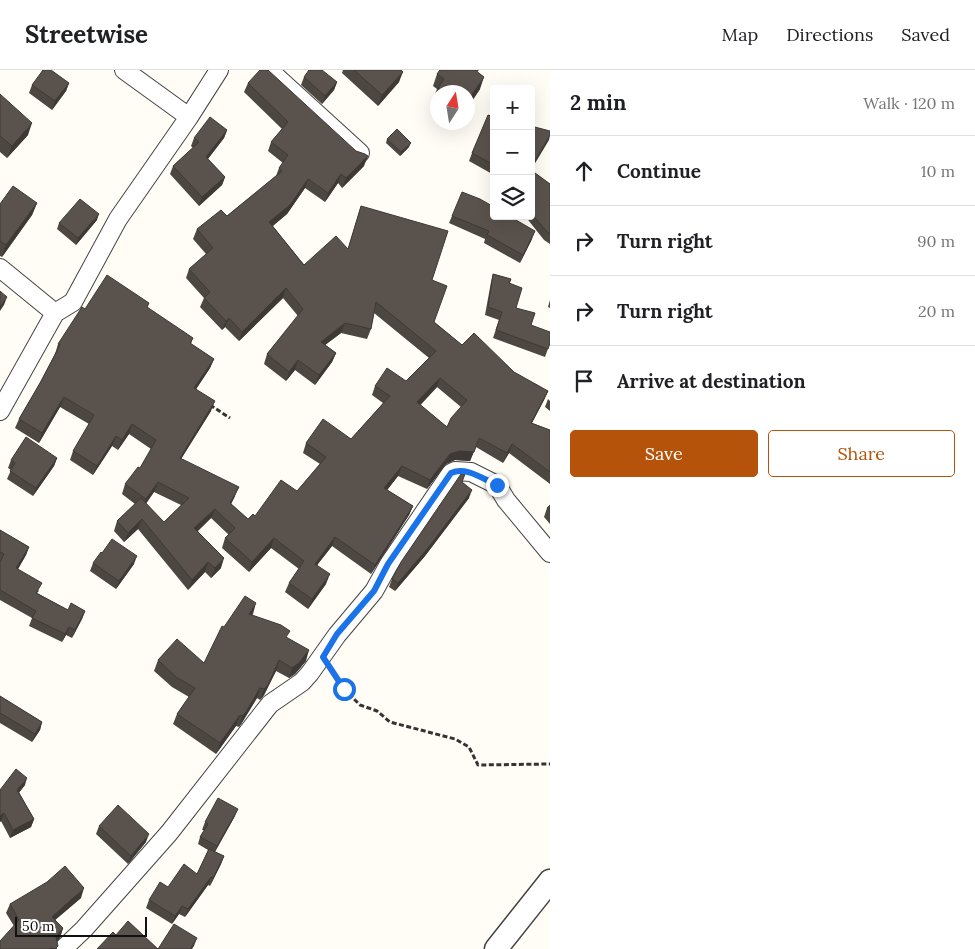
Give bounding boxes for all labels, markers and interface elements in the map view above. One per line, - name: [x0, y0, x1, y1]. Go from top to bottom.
- text: Streetwise: [25, 19, 148, 50]
- text: Map: [722, 23, 758, 46]
- text: Directions: [786, 23, 873, 46]
- text: Saved: [901, 23, 950, 46]
- north arrow: [430, 85, 475, 130]
- map controls: [490, 85, 535, 220]
- button: +: [490, 85, 535, 130]
- text: 2 min: [570, 89, 626, 116]
- text: Walk · 120 m: [863, 93, 955, 113]
- button: −: [490, 130, 535, 175]
- icon: ahead: [570, 157, 598, 185]
- text: Continue: [617, 159, 701, 183]
- text: 10 m: [921, 161, 955, 181]
- button: layers: [490, 175, 535, 220]
- icon: right: [570, 227, 598, 255]
- text: Turn right: [617, 229, 713, 253]
- text: 90 m: [917, 231, 955, 251]
- icon: right: [570, 297, 598, 325]
- text: Turn right: [617, 299, 713, 323]
- text: 20 m: [918, 301, 955, 321]
- icon: arrive: [570, 367, 598, 395]
- text: Arrive at destination: [617, 369, 806, 393]
- button: Save: [570, 430, 758, 477]
- button: Share: [768, 430, 955, 477]
- route end: [486, 474, 509, 497]
- route start: [333, 678, 356, 701]
- scale bar: [15, 914, 148, 937]
- text: 50 m: [22, 917, 55, 935]

